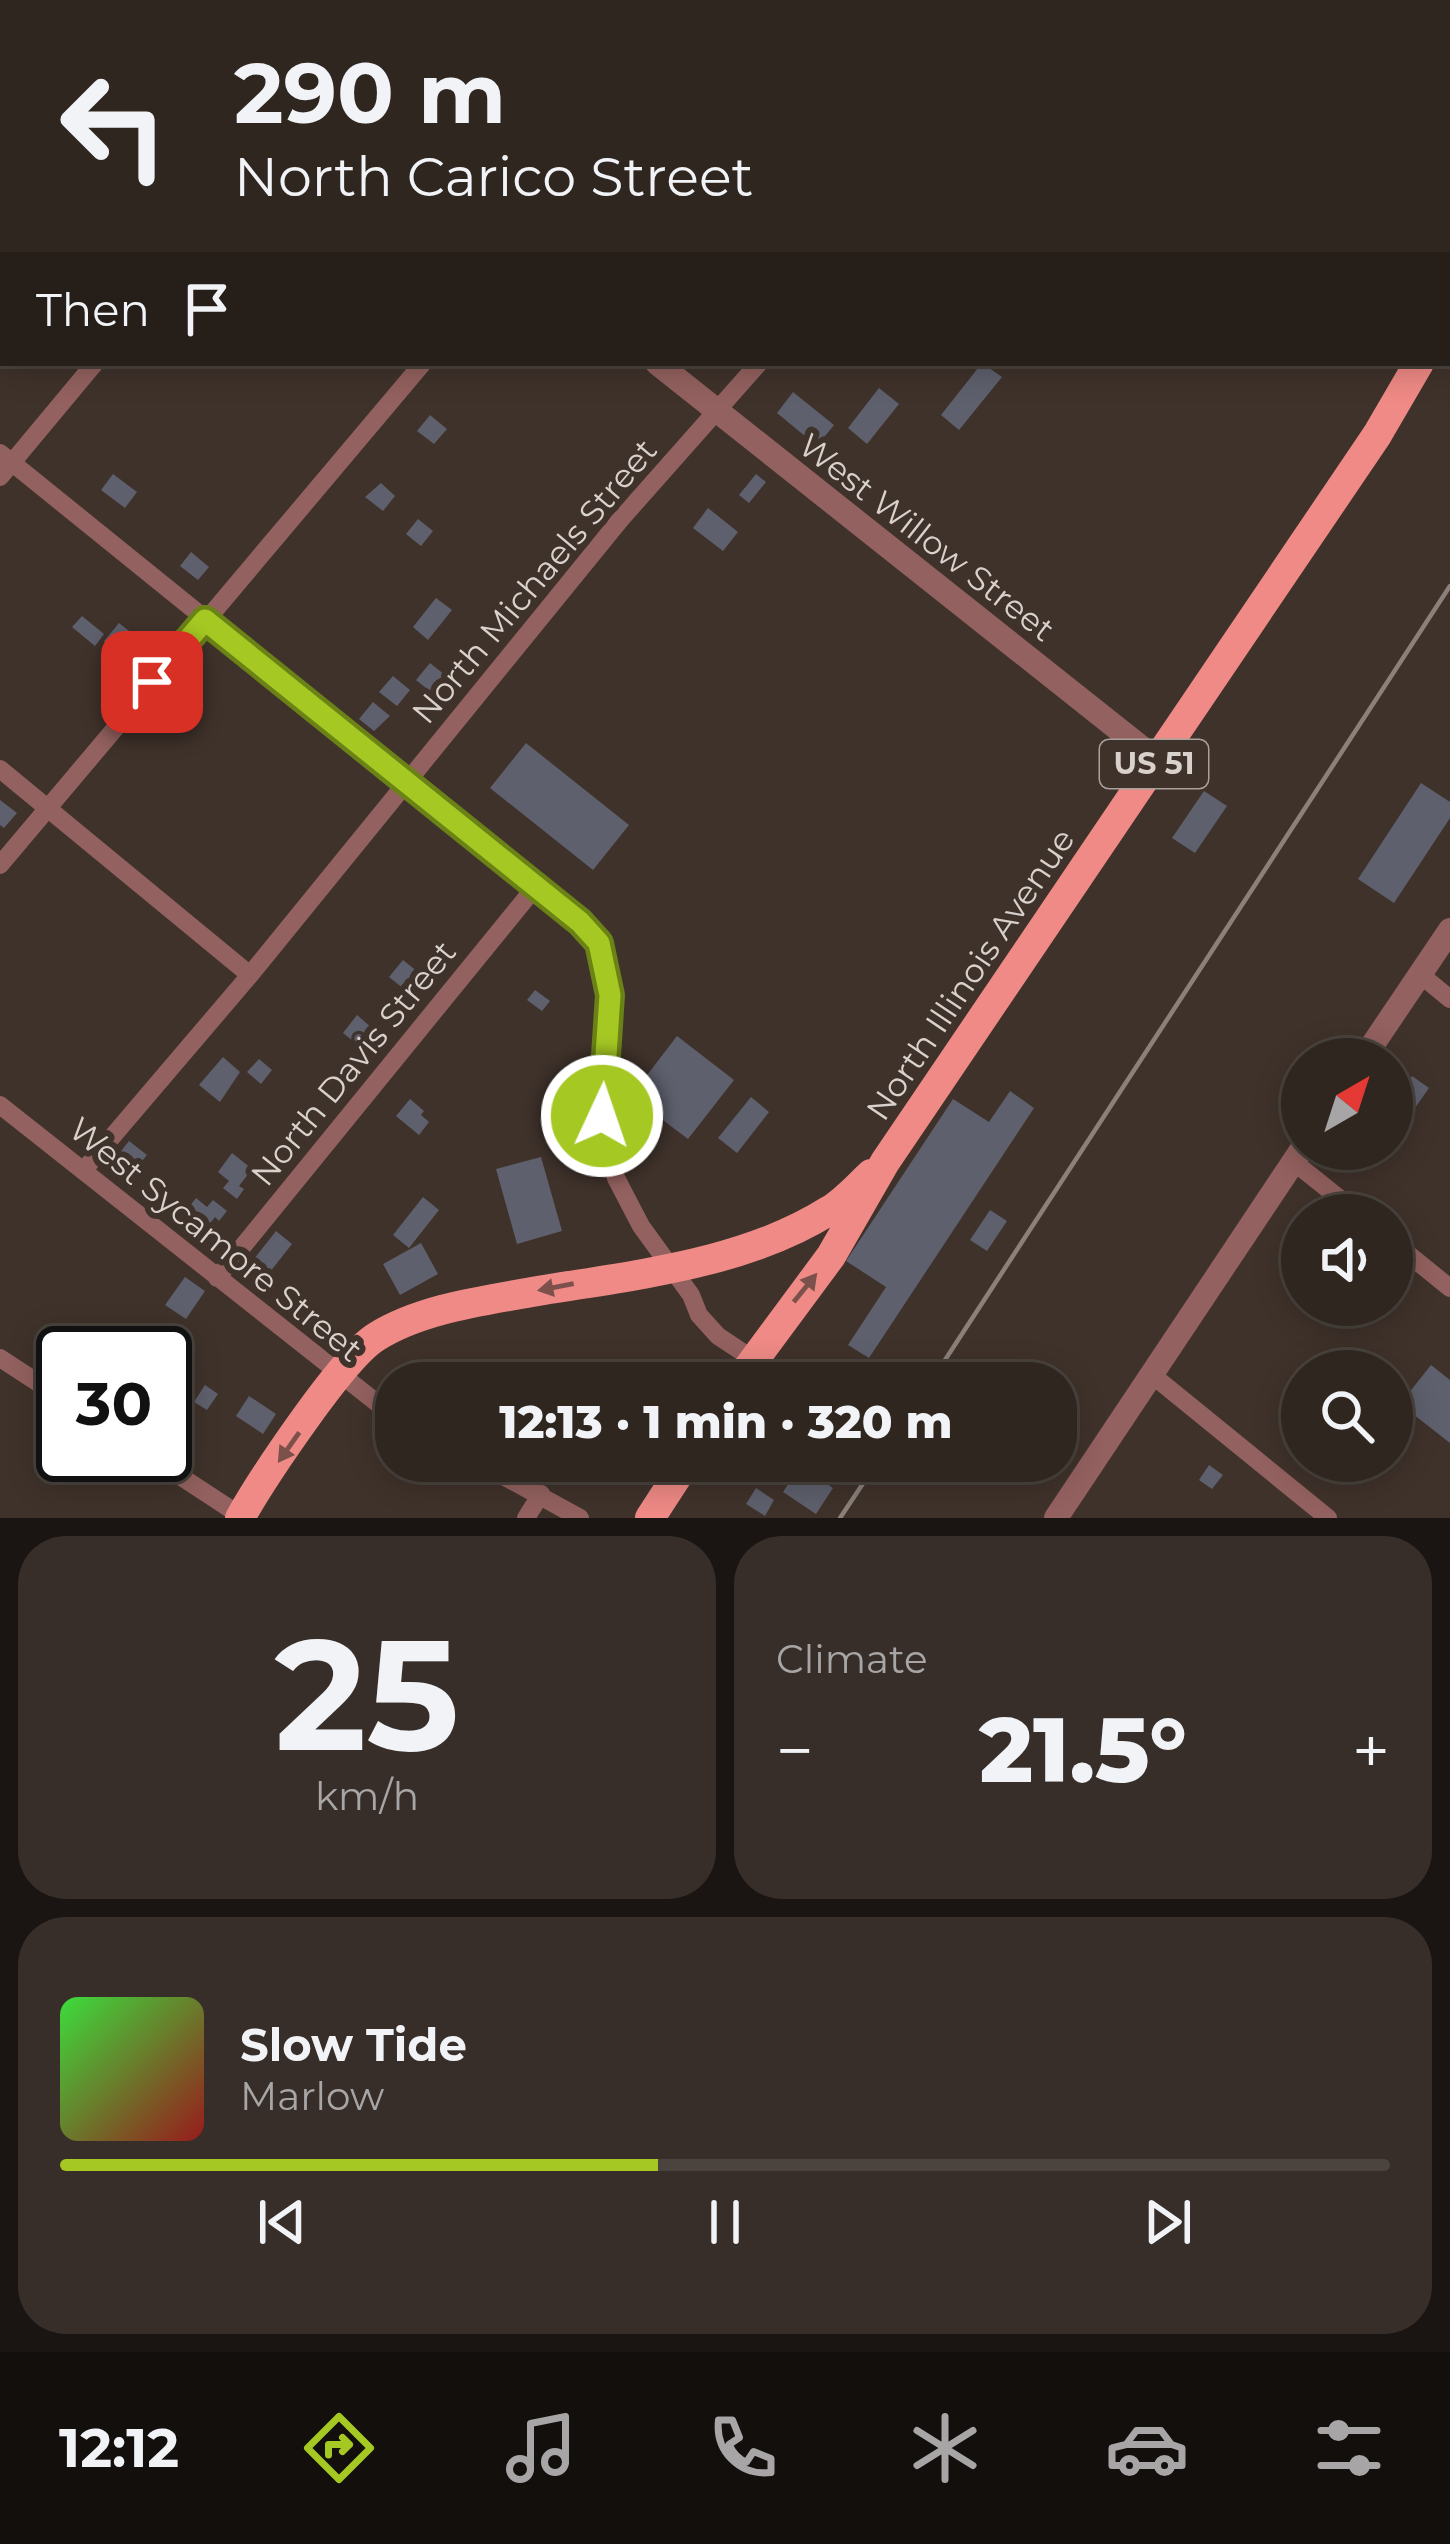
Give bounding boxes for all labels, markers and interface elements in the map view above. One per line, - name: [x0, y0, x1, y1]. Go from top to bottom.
- text: 290 m: [234, 42, 506, 144]
- icon: left: [36, 48, 192, 204]
- text: North Carico Street: [234, 144, 753, 210]
- icon: arrive: [174, 276, 240, 342]
- text: Then: [36, 282, 150, 337]
- street label: West Willow Street: [791, 425, 1063, 649]
- street label: North Michaels Street: [403, 430, 665, 732]
- pin: [101, 631, 203, 733]
- icon: arrive: [119, 649, 185, 715]
- road number: US 51: [1100, 740, 1208, 788]
- street label: North Illinois Avenue: [857, 820, 1083, 1128]
- street label: North Davis Street: [242, 933, 464, 1193]
- north arrow: [1281, 1038, 1413, 1170]
- map controls: [1281, 1038, 1413, 1482]
- position arrow: [539, 1053, 665, 1179]
- street label: West Sycamore Street: [61, 1108, 371, 1370]
- button: sound: [1281, 1194, 1413, 1326]
- one-way arrow: [792, 1273, 818, 1303]
- one-way arrow: [537, 1278, 574, 1297]
- speed limit sign: 30: [36, 1326, 192, 1482]
- button: search: [1281, 1350, 1413, 1482]
- text: 12:13 · 1 min · 320 m: [499, 1394, 953, 1449]
- one-way arrow: [277, 1431, 301, 1463]
- text: 25: [275, 1599, 459, 1789]
- text: Climate: [776, 1635, 928, 1683]
- text: 21.5°: [979, 1695, 1187, 1805]
- text: −: [776, 1710, 814, 1791]
- text: +: [1352, 1710, 1390, 1791]
- text: km/h: [315, 1772, 419, 1820]
- text: Slow Tide: [240, 2017, 467, 2072]
- text: Marlow: [240, 2072, 384, 2120]
- icon: previous: [249, 2189, 315, 2255]
- icon: pause: [692, 2189, 758, 2255]
- icon: next: [1135, 2189, 1201, 2255]
- icon: directions: [297, 2406, 381, 2490]
- icon: music: [499, 2406, 583, 2490]
- icon: phone: [701, 2406, 785, 2490]
- icon: climate: [903, 2406, 987, 2490]
- icon: car: [1105, 2406, 1189, 2490]
- icon: filters: [1307, 2406, 1391, 2490]
- text: 12:12: [59, 2415, 179, 2481]

